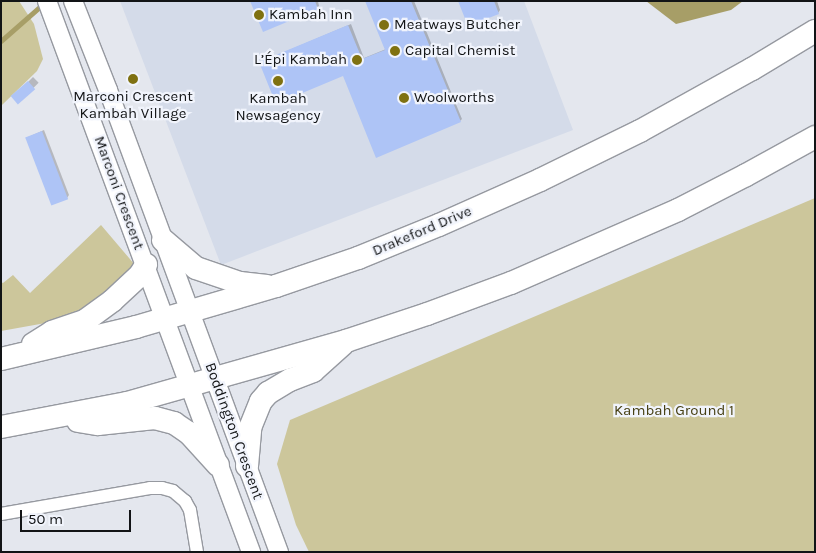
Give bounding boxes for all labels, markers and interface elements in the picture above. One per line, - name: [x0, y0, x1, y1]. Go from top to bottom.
- place label: Kambah Inn: [269, 6, 352, 24]
- marker: Kambah Inn: [253, 9, 265, 21]
- place label: Meatways Butcher: [394, 16, 520, 34]
- marker: Meatways Butcher: [378, 19, 390, 31]
- place label: Capital Chemist: [405, 42, 515, 60]
- marker: Capital Chemist: [389, 45, 401, 57]
- place label: L’Épi Kambah: [254, 51, 347, 69]
- marker: L’Épi Kambah: [351, 54, 363, 66]
- marker: Marconi Crescent Kambah Village: [127, 73, 139, 85]
- marker: Kambah Newsagency: [272, 75, 284, 87]
- place label: Marconi Crescent Kambah Village: [73, 87, 193, 122]
- place label: Kambah Newsagency: [236, 89, 320, 124]
- place label: Woolworths: [414, 89, 495, 107]
- marker: Woolworths: [398, 92, 410, 104]
- street label: Marconi Crescent: [90, 134, 148, 252]
- street label: Drakeford Drive: [370, 202, 474, 260]
- street label: Boddington Crescent: [201, 360, 267, 502]
- park label: Kambah Ground 1: [614, 402, 734, 420]
- scale bar: [22, 500, 134, 532]
- text: 50 m: [28, 510, 63, 528]

